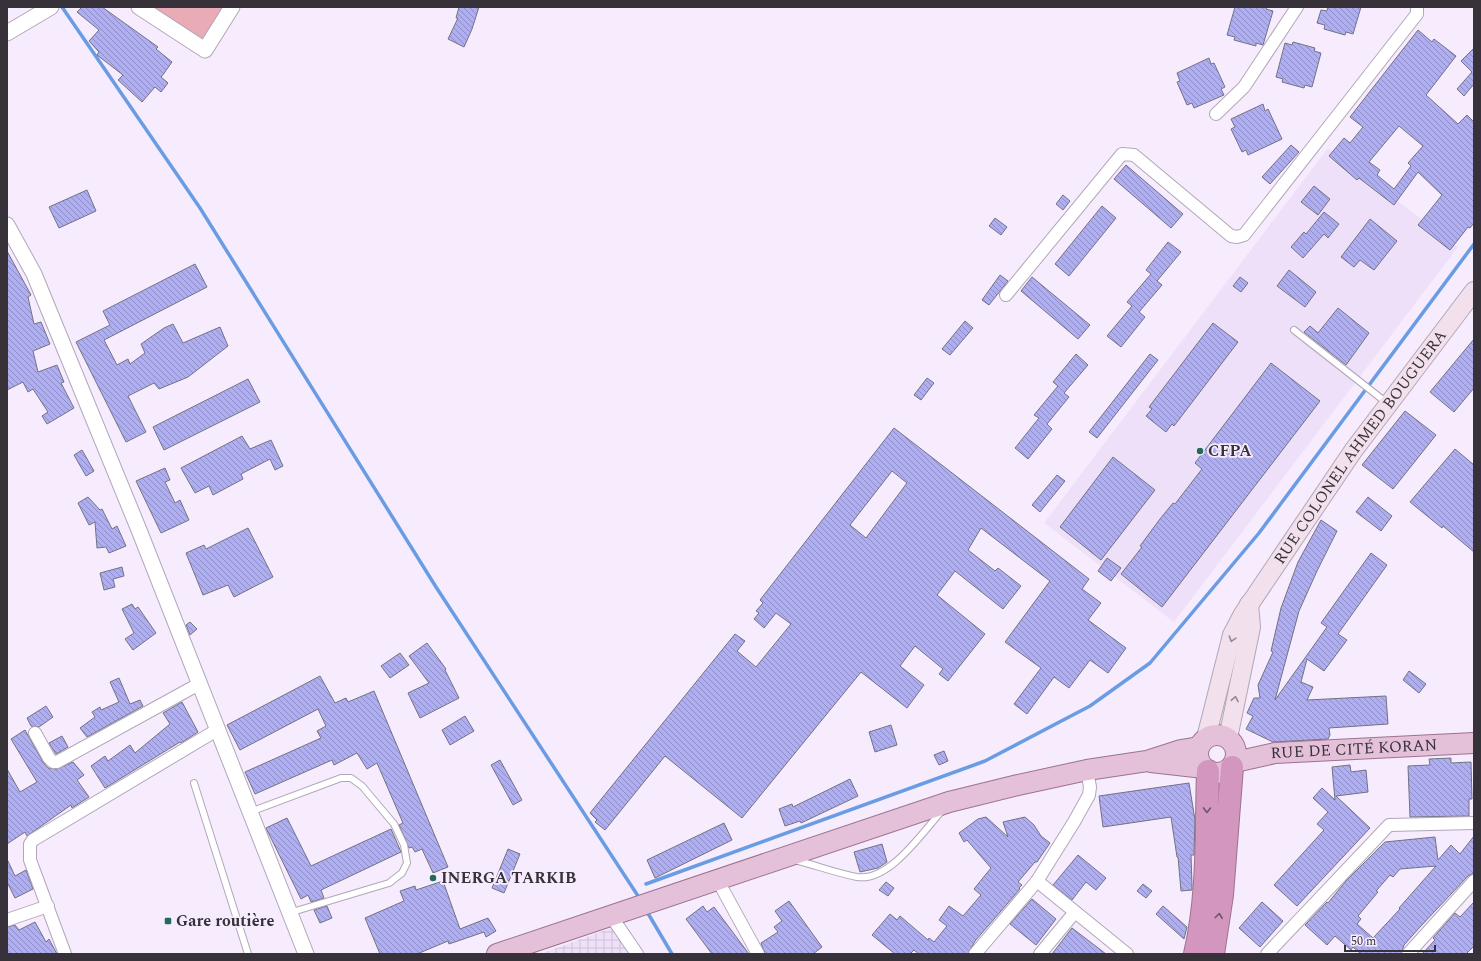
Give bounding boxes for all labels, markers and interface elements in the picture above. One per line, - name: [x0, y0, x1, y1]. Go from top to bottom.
- street label: RUE COLONEL AHMED BOUGUERA: [1268, 325, 1453, 569]
- place label: CFPA: [1208, 439, 1252, 463]
- marker: CFPA: [1195, 446, 1205, 456]
- one-way arrow: [1228, 635, 1236, 642]
- one-way arrow: [1231, 696, 1239, 702]
- street label: RUE DE CITÉ KORAN: [1270, 733, 1438, 765]
- one-way arrow: [1203, 807, 1211, 813]
- place label: INERGA TARKIB: [441, 866, 576, 890]
- marker: INERGA TARKIB: [428, 873, 438, 883]
- place label: Gare routière: [176, 909, 274, 933]
- one-way arrow: [1215, 913, 1224, 919]
- marker: Gare routière: [163, 916, 173, 926]
- scale bar: [1345, 927, 1435, 953]
- text: 50 m: [1351, 932, 1376, 951]

